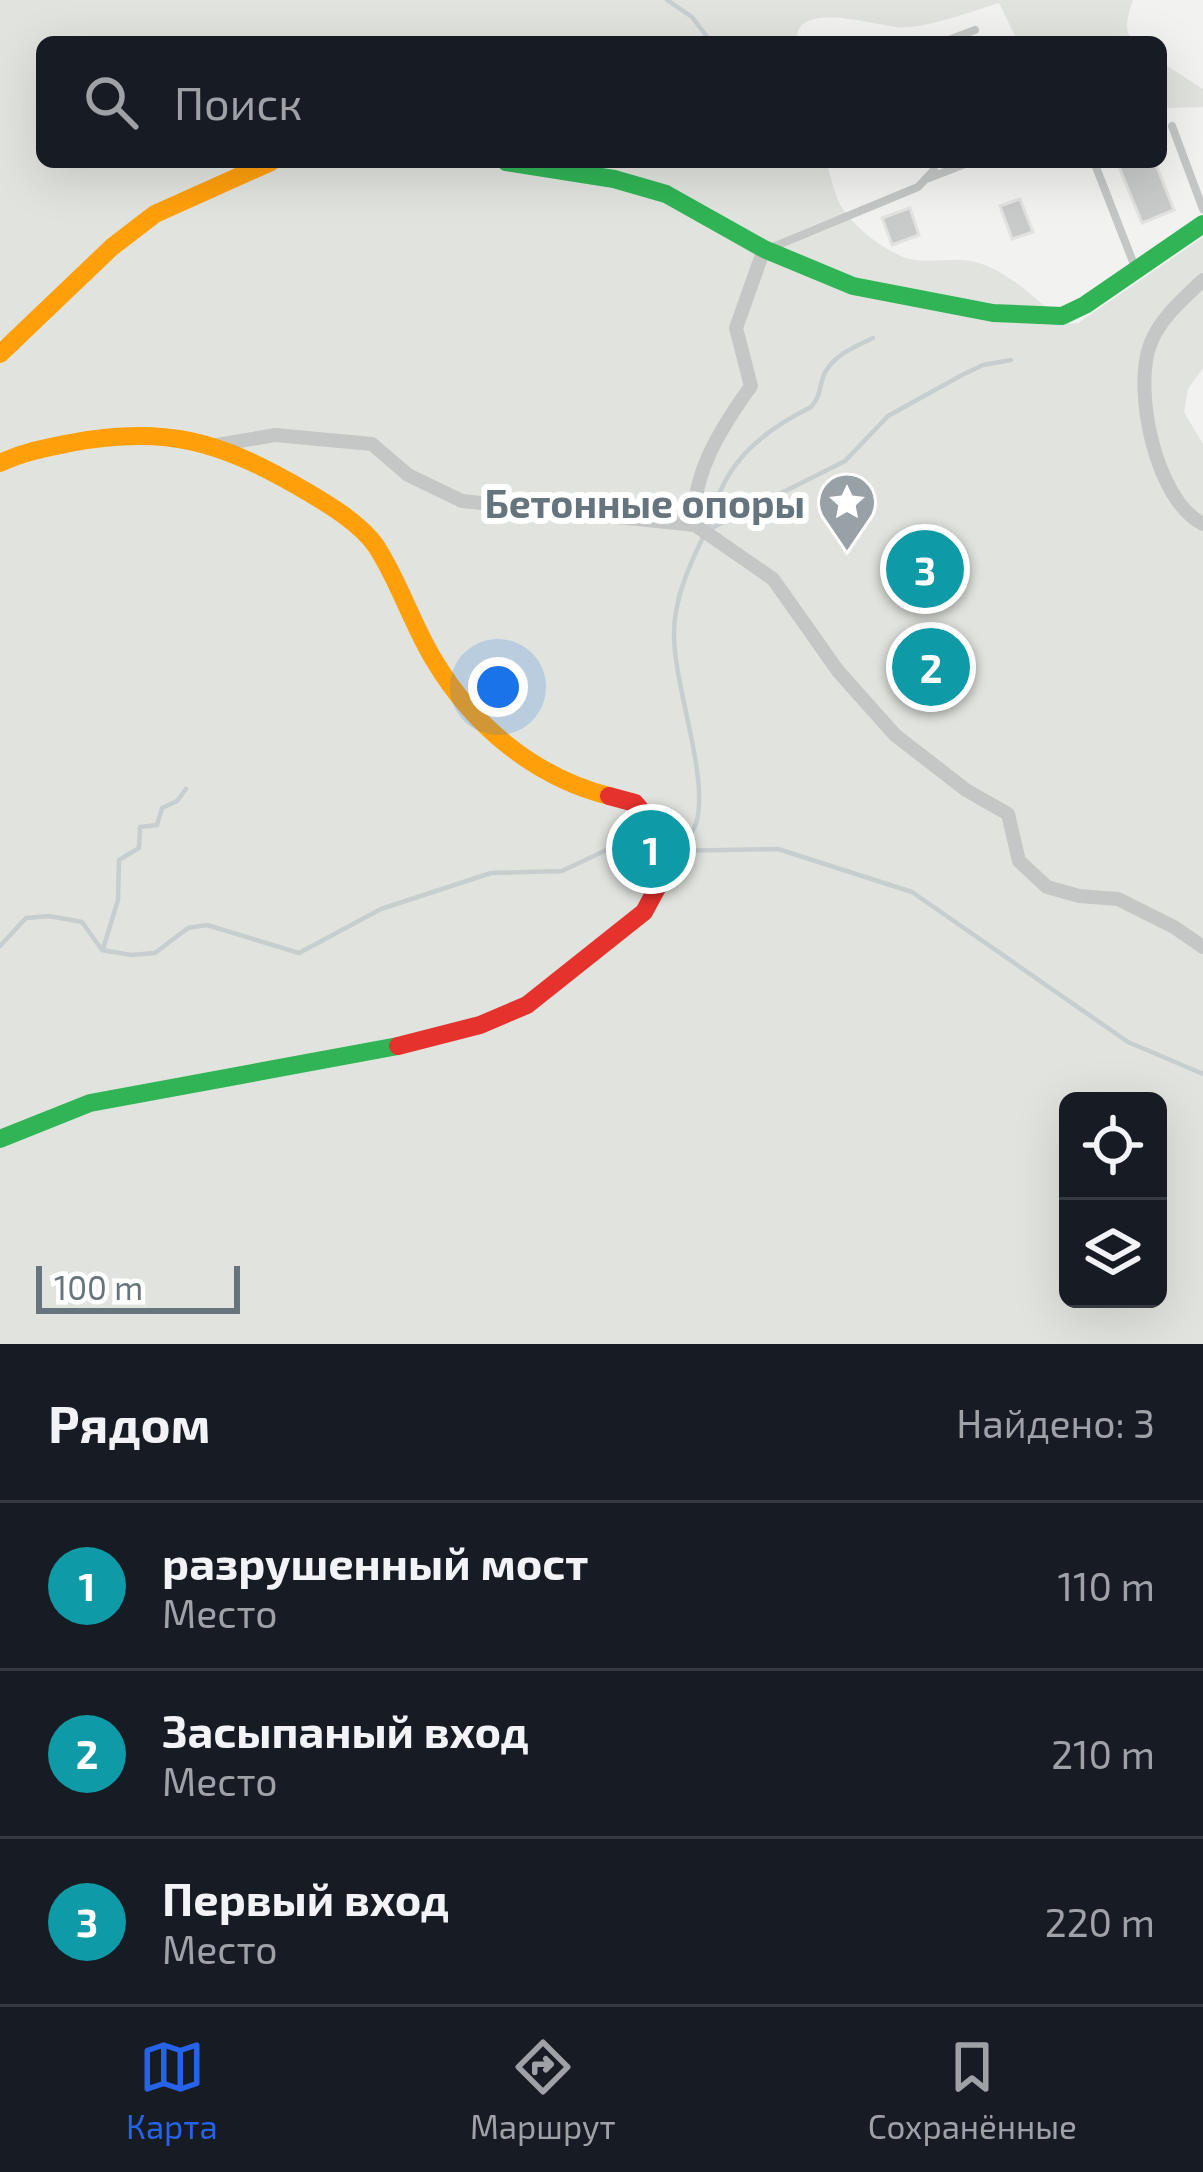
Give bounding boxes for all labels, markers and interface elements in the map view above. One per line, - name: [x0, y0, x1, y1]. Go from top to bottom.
- search box: [36, 36, 1167, 168]
- icon: search: [78, 69, 144, 135]
- text: Поиск: [174, 75, 302, 129]
- place icon: Бетонные опоры: [816, 471, 878, 553]
- place label: Бетонные опоры: [484, 479, 805, 526]
- pin: 3: [886, 524, 964, 614]
- pin: 2: [892, 622, 970, 712]
- your location: [468, 657, 528, 717]
- pin: 1: [612, 804, 690, 894]
- map controls: [1059, 1092, 1167, 1308]
- button: locate: [1059, 1092, 1167, 1200]
- button: layers: [1059, 1200, 1167, 1308]
- scale bar: [36, 1260, 240, 1313]
- text: 100 m: [54, 1267, 143, 1307]
- text: Рядом: [48, 1392, 211, 1453]
- text: Найдено: 3: [956, 1399, 1155, 1446]
- text: разрушенный мост: [162, 1535, 588, 1589]
- text: 1: [79, 1562, 95, 1609]
- text: 110 m: [1058, 1562, 1155, 1609]
- text: Место: [162, 1589, 278, 1636]
- text: Засыпаный вход: [162, 1703, 529, 1757]
- text: 2: [76, 1730, 98, 1777]
- text: 210 m: [1051, 1730, 1155, 1777]
- text: Место: [162, 1757, 278, 1804]
- text: Первый вход: [162, 1871, 449, 1925]
- text: 3: [76, 1898, 98, 1945]
- text: 220 m: [1045, 1898, 1155, 1945]
- text: Место: [162, 1925, 278, 1972]
- tab: Карта: [126, 2034, 218, 2146]
- tab: Маршрут: [470, 2034, 616, 2146]
- tab: Сохранённые: [868, 2034, 1077, 2146]

